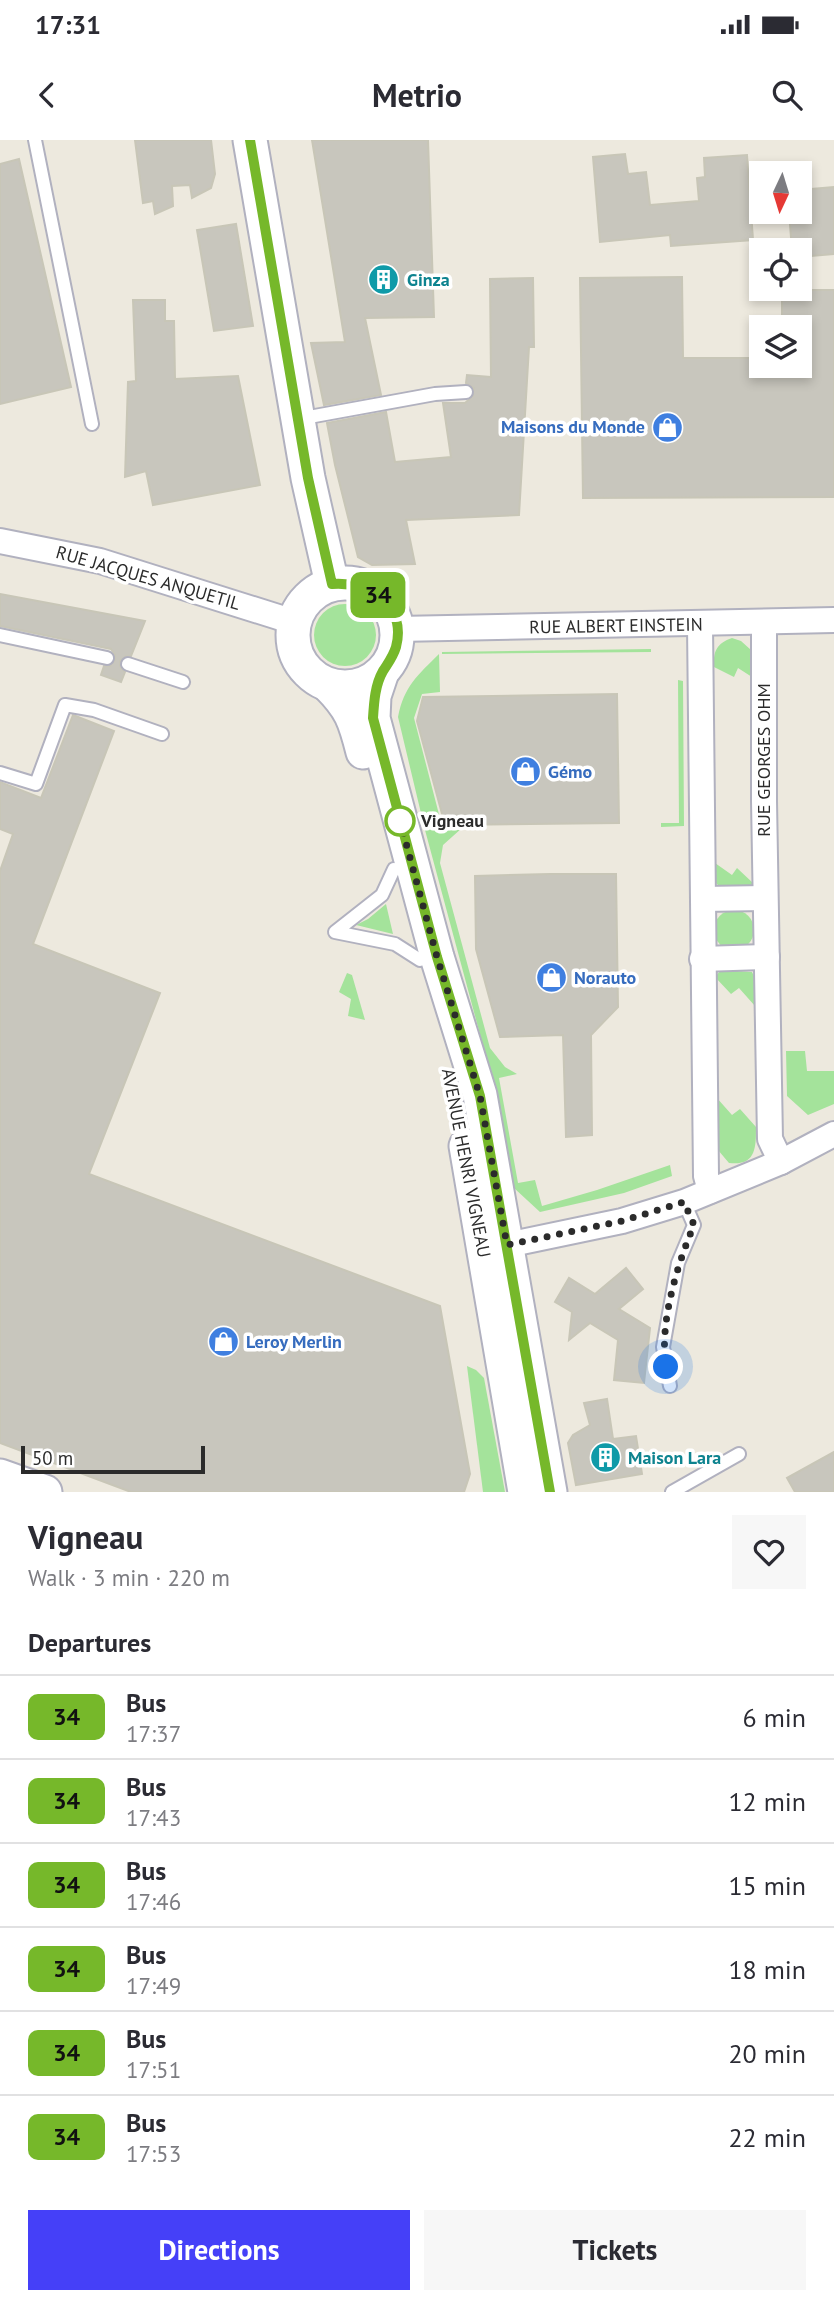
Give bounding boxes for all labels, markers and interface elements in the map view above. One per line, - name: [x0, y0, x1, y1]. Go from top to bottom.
- text: 17:31: [35, 8, 101, 41]
- text: Metrio: [372, 74, 462, 116]
- icon: back: [28, 76, 66, 114]
- icon: search: [768, 76, 806, 114]
- north arrow: [749, 161, 812, 224]
- map controls: [749, 161, 812, 378]
- button: locate: [749, 238, 812, 301]
- building icon: Ginza: [367, 263, 401, 297]
- place label: Ginza: [407, 268, 450, 291]
- button: layers: [749, 315, 812, 378]
- shop icon: Maisons du Monde: [651, 410, 685, 444]
- place label: Maisons du Monde: [501, 415, 645, 438]
- street label: RUE JACQUES ANQUETIL: [53, 540, 243, 615]
- line badge: 34: [346, 572, 410, 618]
- text: 34: [364, 579, 392, 610]
- street label: RUE ALBERT EINSTEIN: [529, 612, 703, 639]
- street label: RUE GEORGES OHM: [752, 683, 775, 837]
- shop icon: Gémo: [508, 755, 542, 789]
- place label: Gémo: [548, 760, 593, 783]
- marker: Vigneau: [385, 806, 415, 836]
- place label: Vigneau: [420, 809, 484, 832]
- shop icon: Norauto: [534, 961, 568, 995]
- place label: Norauto: [574, 966, 637, 989]
- street label: AVENUE HENRI VIGNEAU: [437, 1066, 496, 1260]
- shop icon: Leroy Merlin: [206, 1325, 240, 1359]
- place label: Leroy Merlin: [246, 1330, 342, 1353]
- your location: [648, 1349, 683, 1384]
- building icon: Maison Lara: [588, 1441, 622, 1475]
- scale bar: [21, 1443, 205, 1475]
- text: 50 m: [32, 1446, 73, 1470]
- place label: Maison Lara: [628, 1446, 721, 1469]
- text: Vigneau: [28, 1515, 143, 1558]
- button: heart: [732, 1515, 806, 1589]
- text: Walk · 3 min · 220 m: [28, 1563, 230, 1592]
- text: Departures: [28, 1626, 151, 1659]
- text: Bus: [126, 1686, 166, 1719]
- text: 34: [53, 1701, 80, 1732]
- text: 6 min: [743, 1701, 806, 1734]
- text: 17:37: [126, 1719, 181, 1748]
- text: Bus: [126, 1770, 166, 1803]
- text: 34: [53, 1785, 80, 1816]
- text: 12 min: [728, 1785, 806, 1818]
- text: 17:43: [126, 1803, 181, 1832]
- text: Bus: [126, 1854, 166, 1887]
- text: 34: [53, 1869, 80, 1900]
- text: 15 min: [728, 1869, 806, 1902]
- text: 17:46: [126, 1887, 181, 1916]
- text: Bus: [126, 1938, 166, 1971]
- text: 34: [53, 1953, 80, 1984]
- text: 18 min: [728, 1953, 806, 1986]
- text: 17:49: [126, 1971, 181, 2000]
- text: Bus: [126, 2022, 166, 2055]
- text: 34: [53, 2037, 80, 2068]
- text: 20 min: [728, 2037, 806, 2070]
- text: 17:51: [126, 2055, 181, 2084]
- text: Bus: [126, 2106, 166, 2139]
- text: 34: [53, 2121, 80, 2152]
- text: 22 min: [728, 2121, 806, 2154]
- text: 17:53: [126, 2139, 181, 2168]
- button: Directions: [28, 2210, 410, 2290]
- button: Tickets: [424, 2210, 806, 2290]

